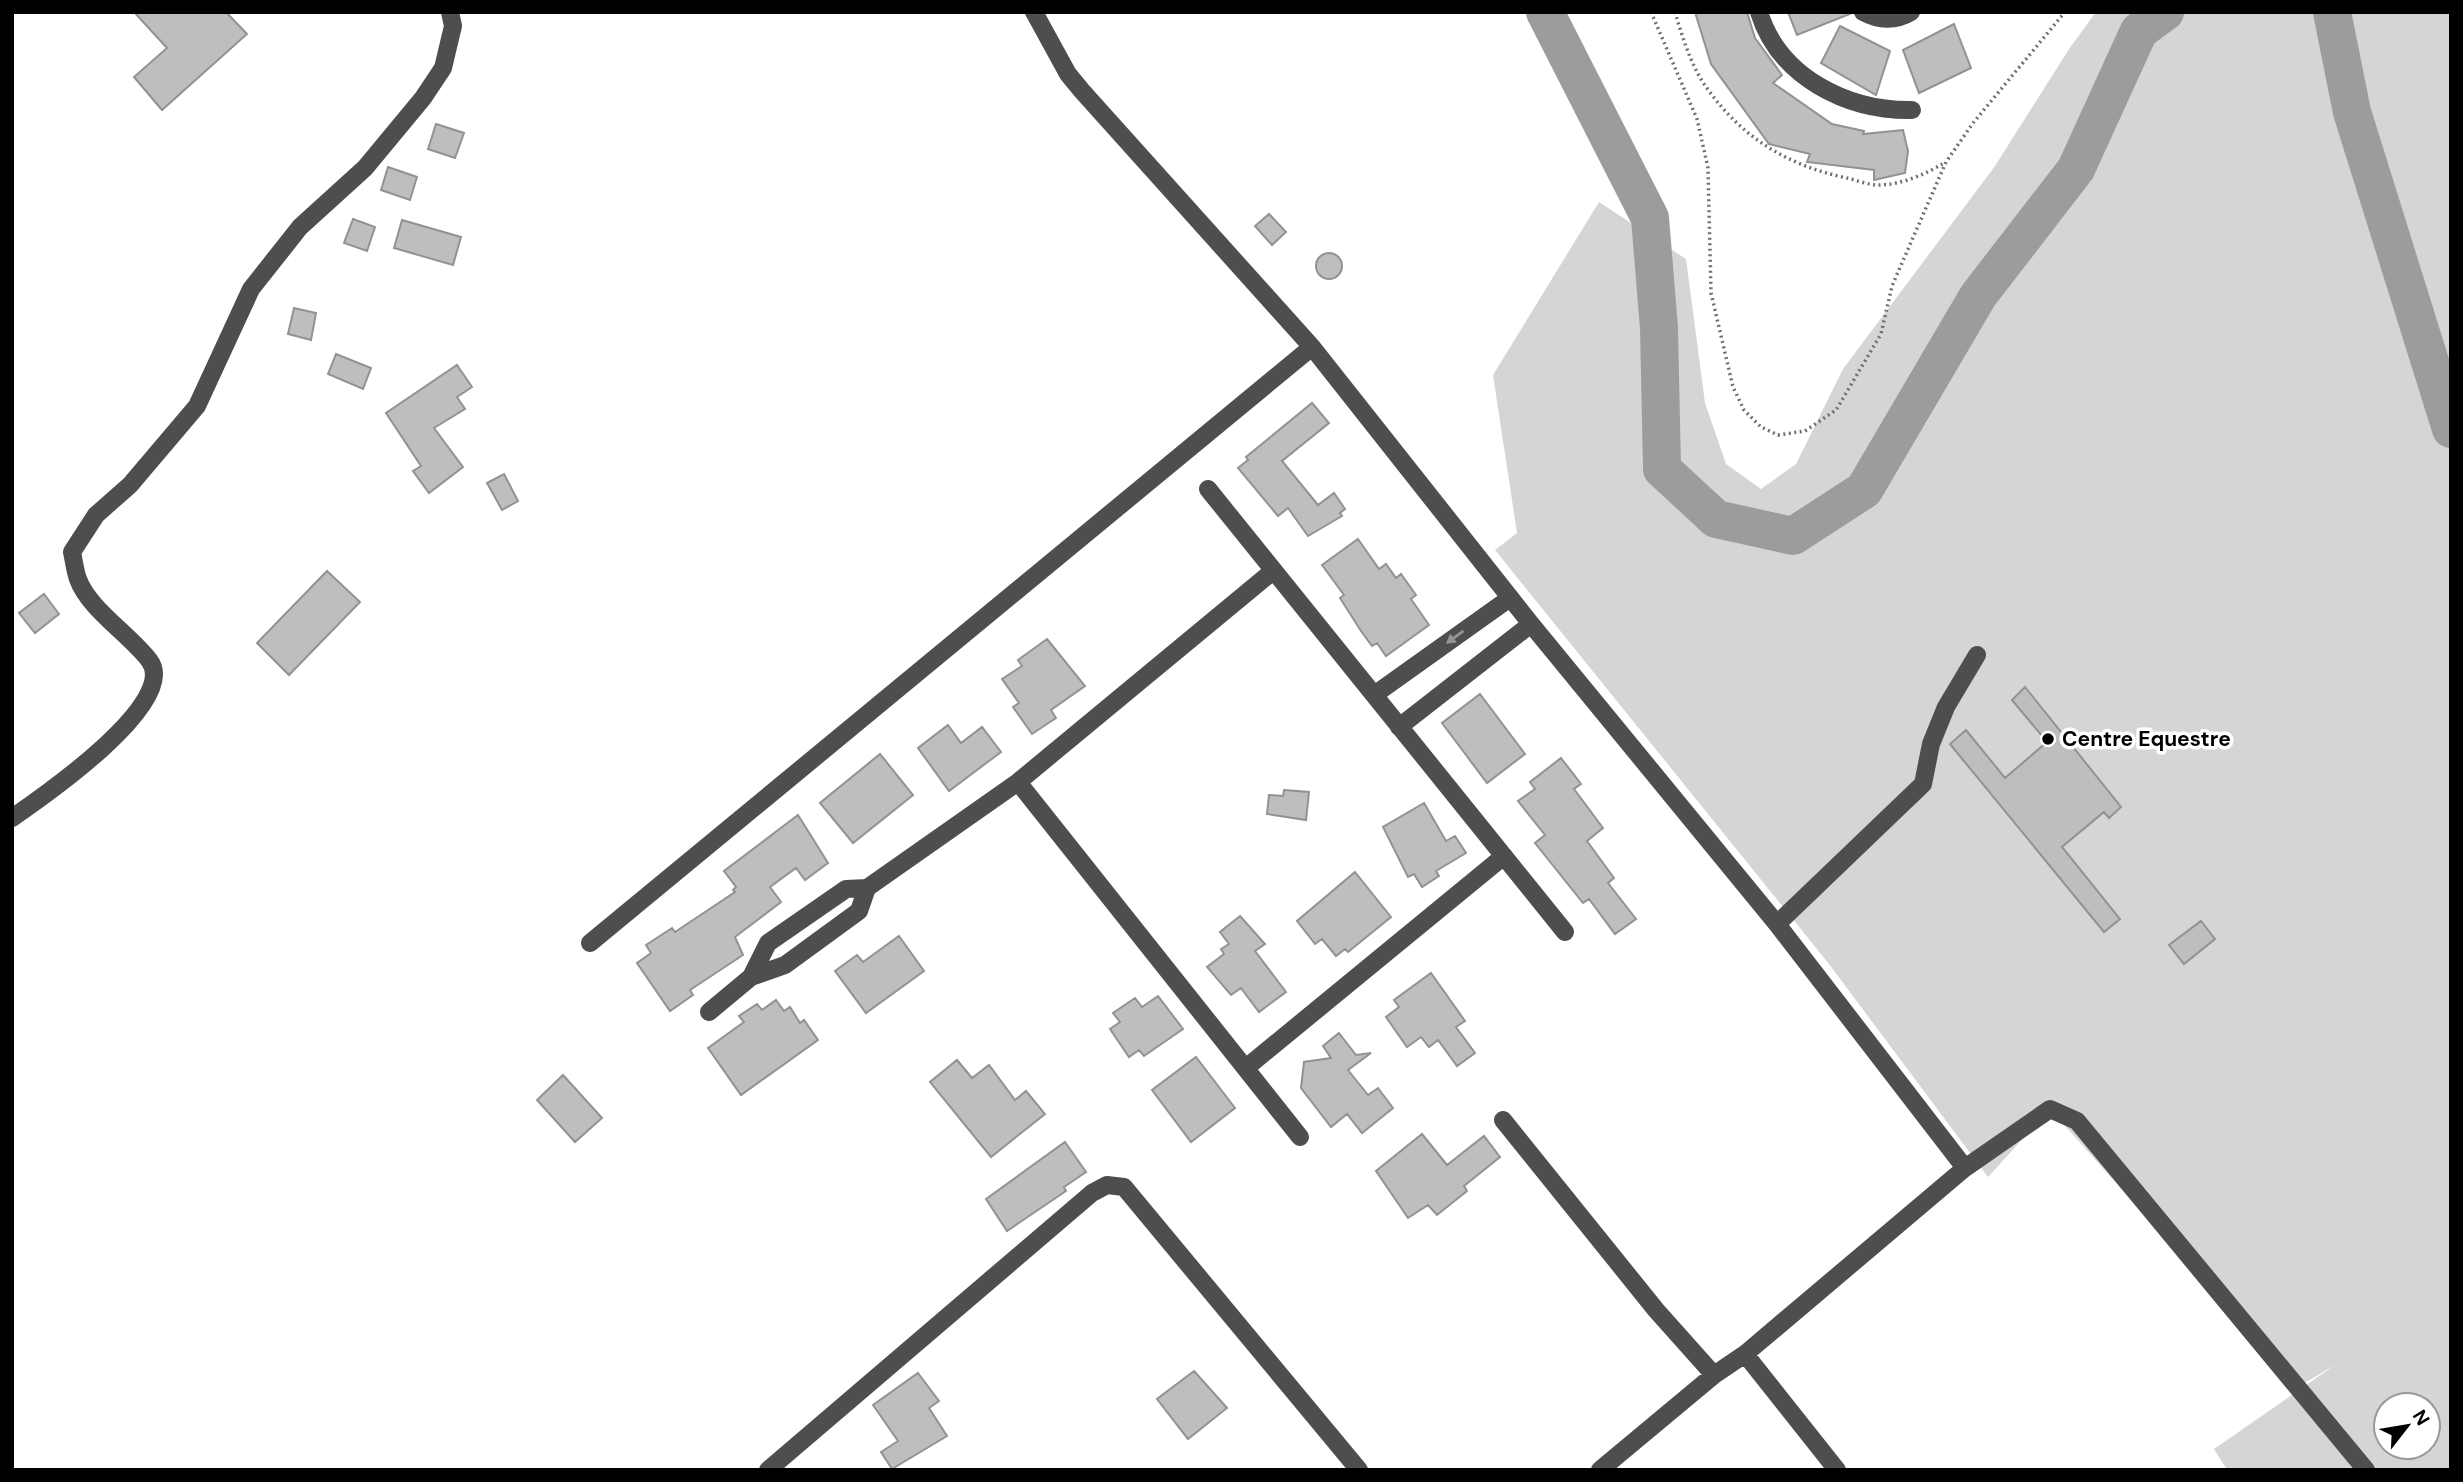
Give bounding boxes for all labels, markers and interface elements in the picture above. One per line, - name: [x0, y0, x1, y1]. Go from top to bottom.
- one-way arrow: [1446, 630, 1464, 645]
- place label: Centre Equestre: [2062, 725, 2231, 753]
- marker: Centre Equestre: [2040, 731, 2056, 747]
- north arrow: [2372, 1391, 2442, 1461]
- text: N: [2407, 1405, 2435, 1430]

